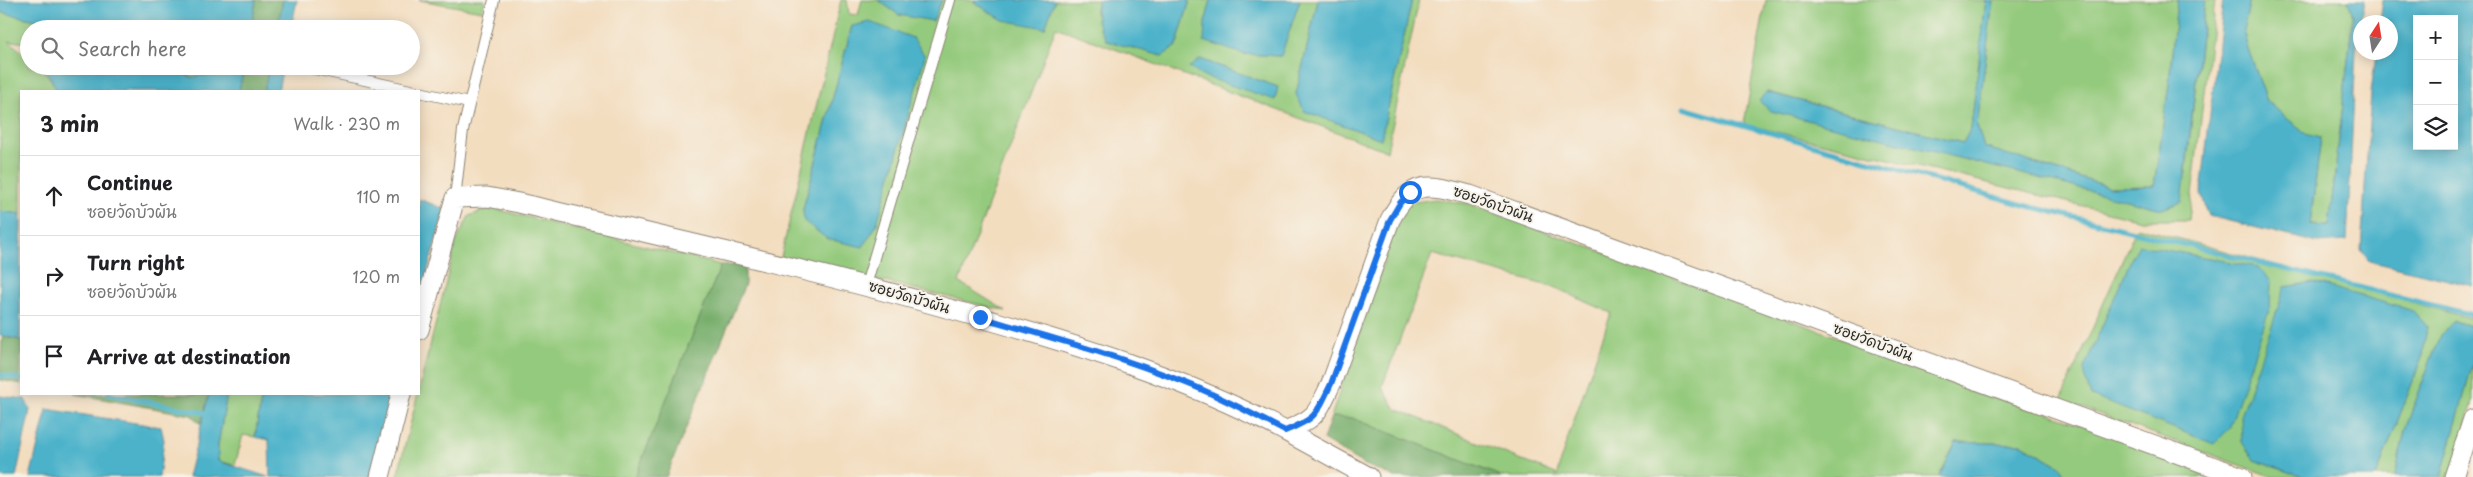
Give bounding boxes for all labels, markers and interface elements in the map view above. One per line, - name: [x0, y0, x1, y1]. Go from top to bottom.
- north arrow: [2353, 15, 2398, 60]
- map controls: [2413, 15, 2458, 150]
- button: +: [2413, 15, 2458, 60]
- search box: [20, 20, 420, 75]
- icon: search: [38, 34, 66, 62]
- text: Search here: [78, 34, 187, 62]
- button: −: [2413, 60, 2458, 105]
- button: layers: [2413, 105, 2458, 150]
- text: 3 min: [40, 107, 99, 139]
- text: Walk · 230 m: [293, 111, 400, 135]
- text: Continue: [87, 168, 173, 196]
- street label: ซอยวัดบัวผัน: [1450, 178, 1537, 227]
- route start: [1399, 181, 1422, 204]
- icon: ahead: [40, 182, 68, 210]
- text: 110 m: [357, 184, 400, 208]
- text: ซอยวัดบัวผัน: [87, 199, 177, 223]
- text: Turn right: [87, 248, 185, 276]
- icon: right: [40, 262, 68, 290]
- text: 120 m: [353, 264, 400, 288]
- street label: ซอยวัดบัวผัน: [866, 273, 953, 318]
- text: ซอยวัดบัวผัน: [87, 279, 177, 303]
- route end: [969, 306, 992, 329]
- street label: ซอยวัดบัวผัน: [1830, 315, 1917, 366]
- icon: arrive: [40, 342, 68, 370]
- text: Arrive at destination: [87, 342, 291, 370]

